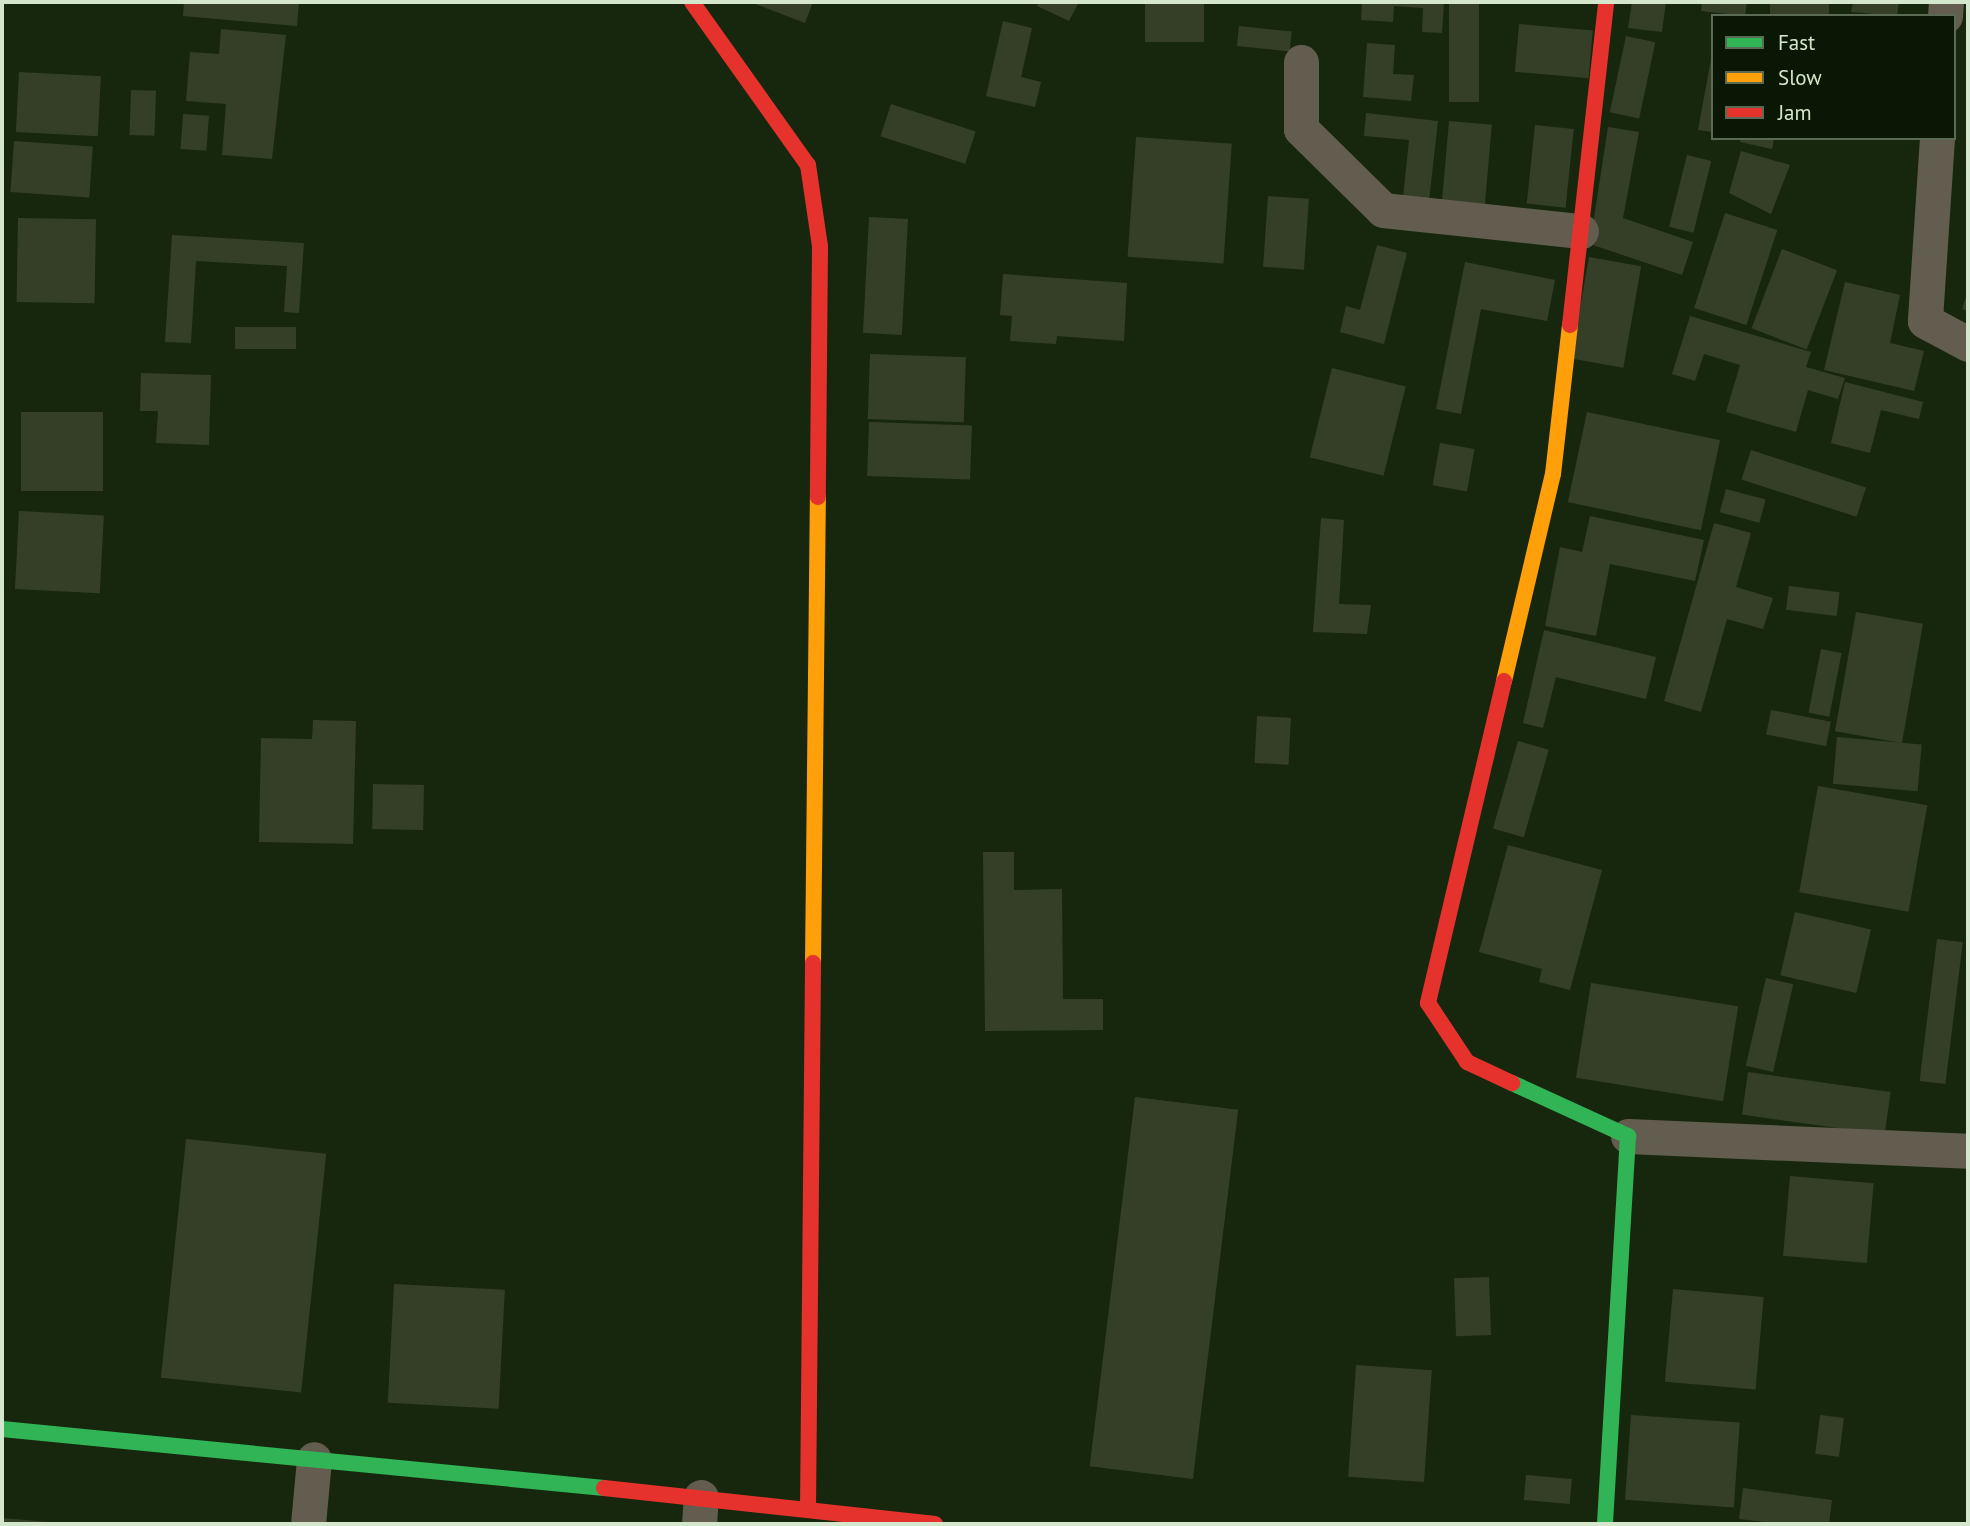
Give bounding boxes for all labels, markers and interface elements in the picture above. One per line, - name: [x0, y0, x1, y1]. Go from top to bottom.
- legend: [1711, 14, 1956, 140]
- text: Fast: [1778, 29, 1815, 56]
- text: Slow: [1778, 64, 1822, 91]
- text: Jam: [1778, 99, 1812, 126]

